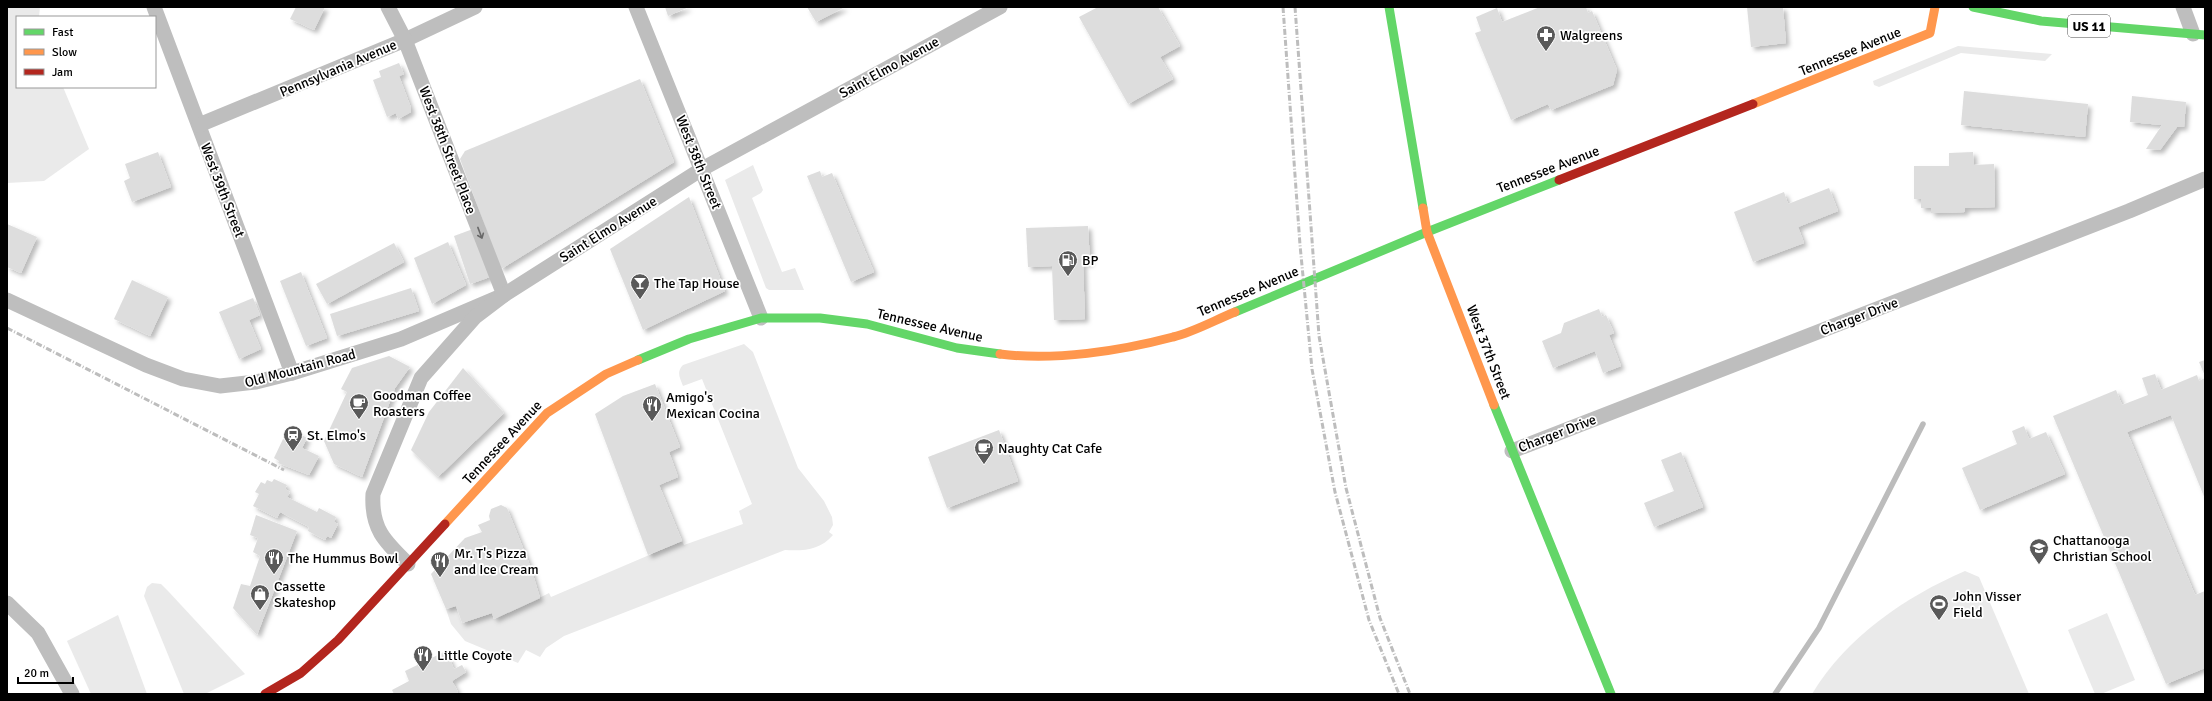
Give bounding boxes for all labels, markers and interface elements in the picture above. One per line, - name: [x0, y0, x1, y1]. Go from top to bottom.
- road number: US 11: [2068, 15, 2110, 37]
- legend: [16, 16, 156, 88]
- street label: Tennessee Avenue: [1797, 23, 1904, 80]
- pharmacy icon: Walgreens: [1535, 24, 1557, 52]
- text: Fast: [52, 25, 73, 40]
- place label: Walgreens: [1560, 27, 1623, 44]
- street label: Saint Elmo Avenue: [836, 33, 942, 102]
- street label: Pennsylvania Avenue: [277, 36, 399, 101]
- text: Slow: [52, 45, 77, 60]
- text: Jam: [52, 65, 73, 80]
- street label: West 38th Street Place: [415, 84, 480, 216]
- street label: West 38th Street: [672, 113, 725, 212]
- street label: West 39th Street: [197, 141, 248, 240]
- street label: Tennessee Avenue: [1495, 142, 1602, 197]
- street label: Saint Elmo Avenue: [556, 193, 660, 266]
- one-way arrow: [476, 226, 484, 238]
- fuel station icon: BP: [1057, 249, 1079, 277]
- place label: BP: [1082, 252, 1098, 269]
- street label: Tennessee Avenue: [1195, 263, 1301, 320]
- bar icon: The Tap House: [629, 272, 651, 300]
- place label: The Tap House: [654, 275, 740, 292]
- street label: Charger Drive: [1818, 294, 1901, 339]
- street label: West 37th Street: [1463, 303, 1514, 402]
- street label: Tennessee Avenue: [875, 305, 984, 346]
- street label: Old Mountain Road: [243, 346, 357, 391]
- place label: Goodman Coffee Roasters: [373, 387, 471, 420]
- place label: Amigo's Mexican Cocina: [666, 389, 760, 422]
- cafe icon: Goodman Coffee Roasters: [348, 392, 370, 420]
- restaurant icon: Amigo's Mexican Cocina: [641, 394, 663, 422]
- street label: Tennessee Avenue: [459, 397, 545, 488]
- street label: Charger Drive: [1516, 411, 1599, 456]
- station icon: St. Elmo's: [282, 424, 304, 452]
- place label: St. Elmo's: [307, 427, 366, 444]
- cafe icon: Naughty Cat Cafe: [973, 437, 995, 465]
- place label: Naughty Cat Cafe: [998, 440, 1102, 457]
- place label: Chattanooga Christian School: [2053, 532, 2152, 565]
- school or university icon: Chattanooga Christian School: [2028, 537, 2050, 565]
- place label: Mr. T's Pizza and Ice Cream: [454, 545, 539, 578]
- restaurant icon: The Hummus Bowl: [263, 547, 285, 575]
- place label: The Hummus Bowl: [288, 550, 399, 567]
- restaurant icon: Mr. T's Pizza and Ice Cream: [429, 550, 451, 578]
- place label: Cassette Skateshop: [274, 578, 336, 611]
- shop icon: Cassette Skateshop: [249, 583, 271, 611]
- place label: John Visser Field: [1953, 588, 2022, 621]
- sports icon: John Visser Field: [1928, 593, 1950, 621]
- restaurant icon: Little Coyote: [412, 644, 434, 672]
- place label: Little Coyote: [437, 647, 512, 664]
- scale bar: [18, 659, 73, 685]
- text: 20 m: [24, 666, 49, 681]

